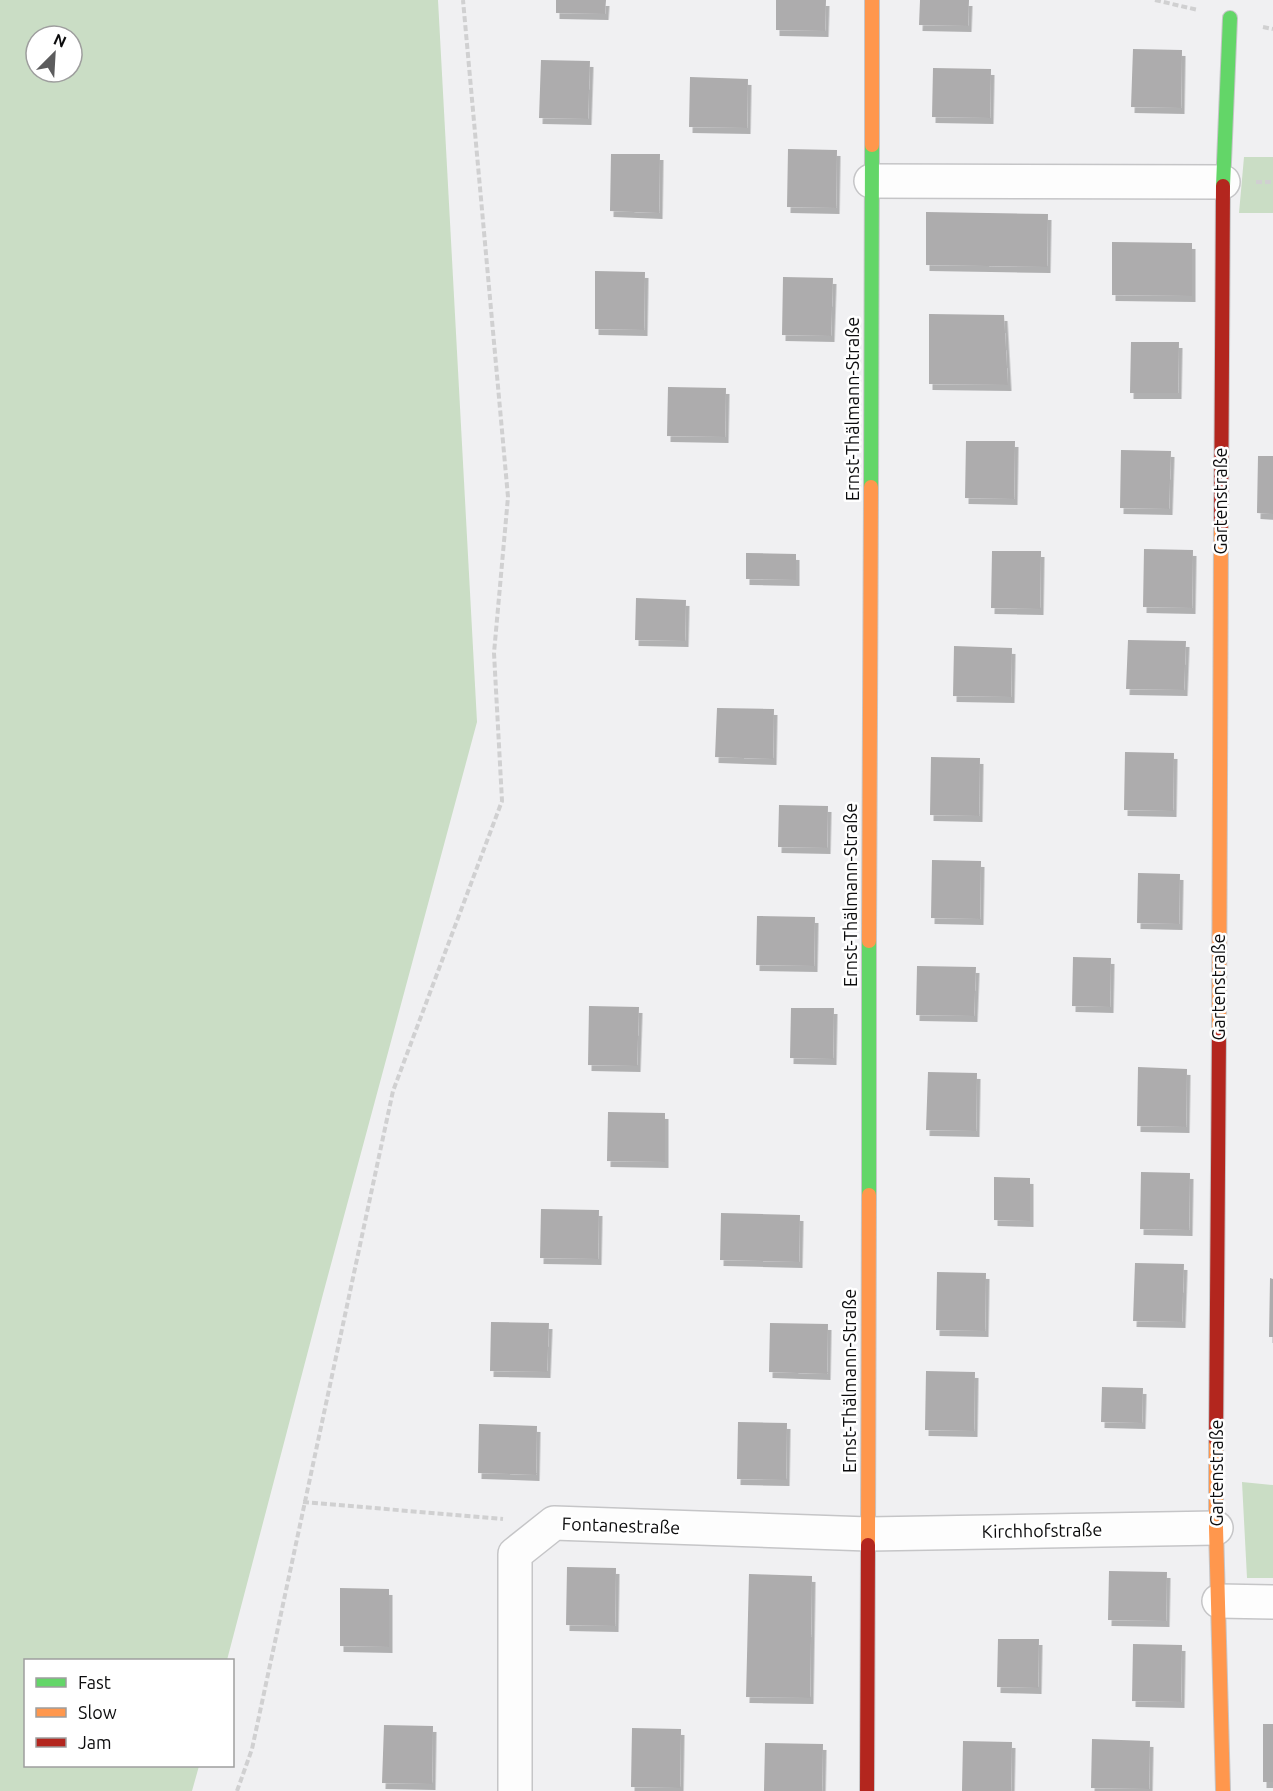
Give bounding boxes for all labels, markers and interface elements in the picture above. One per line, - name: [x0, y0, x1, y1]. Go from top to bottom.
- north arrow: [24, 24, 84, 84]
- text: N: [51, 30, 69, 51]
- street label: Ernst-Thälmann-Straße: [842, 317, 862, 501]
- street label: Gartenstraße: [1210, 448, 1230, 555]
- street label: Ernst-Thälmann-Straße: [840, 803, 860, 987]
- street label: Gartenstraße: [1208, 934, 1228, 1041]
- street label: Ernst-Thälmann-Straße: [839, 1289, 859, 1473]
- street label: Gartenstraße: [1206, 1420, 1226, 1527]
- street label: Fontanestraße: [561, 1513, 681, 1537]
- street label: Kirchhofstraße: [982, 1519, 1102, 1541]
- legend: [24, 1659, 234, 1767]
- text: Fast: [78, 1672, 111, 1692]
- text: Slow: [78, 1702, 117, 1722]
- text: Jam: [78, 1732, 112, 1752]

